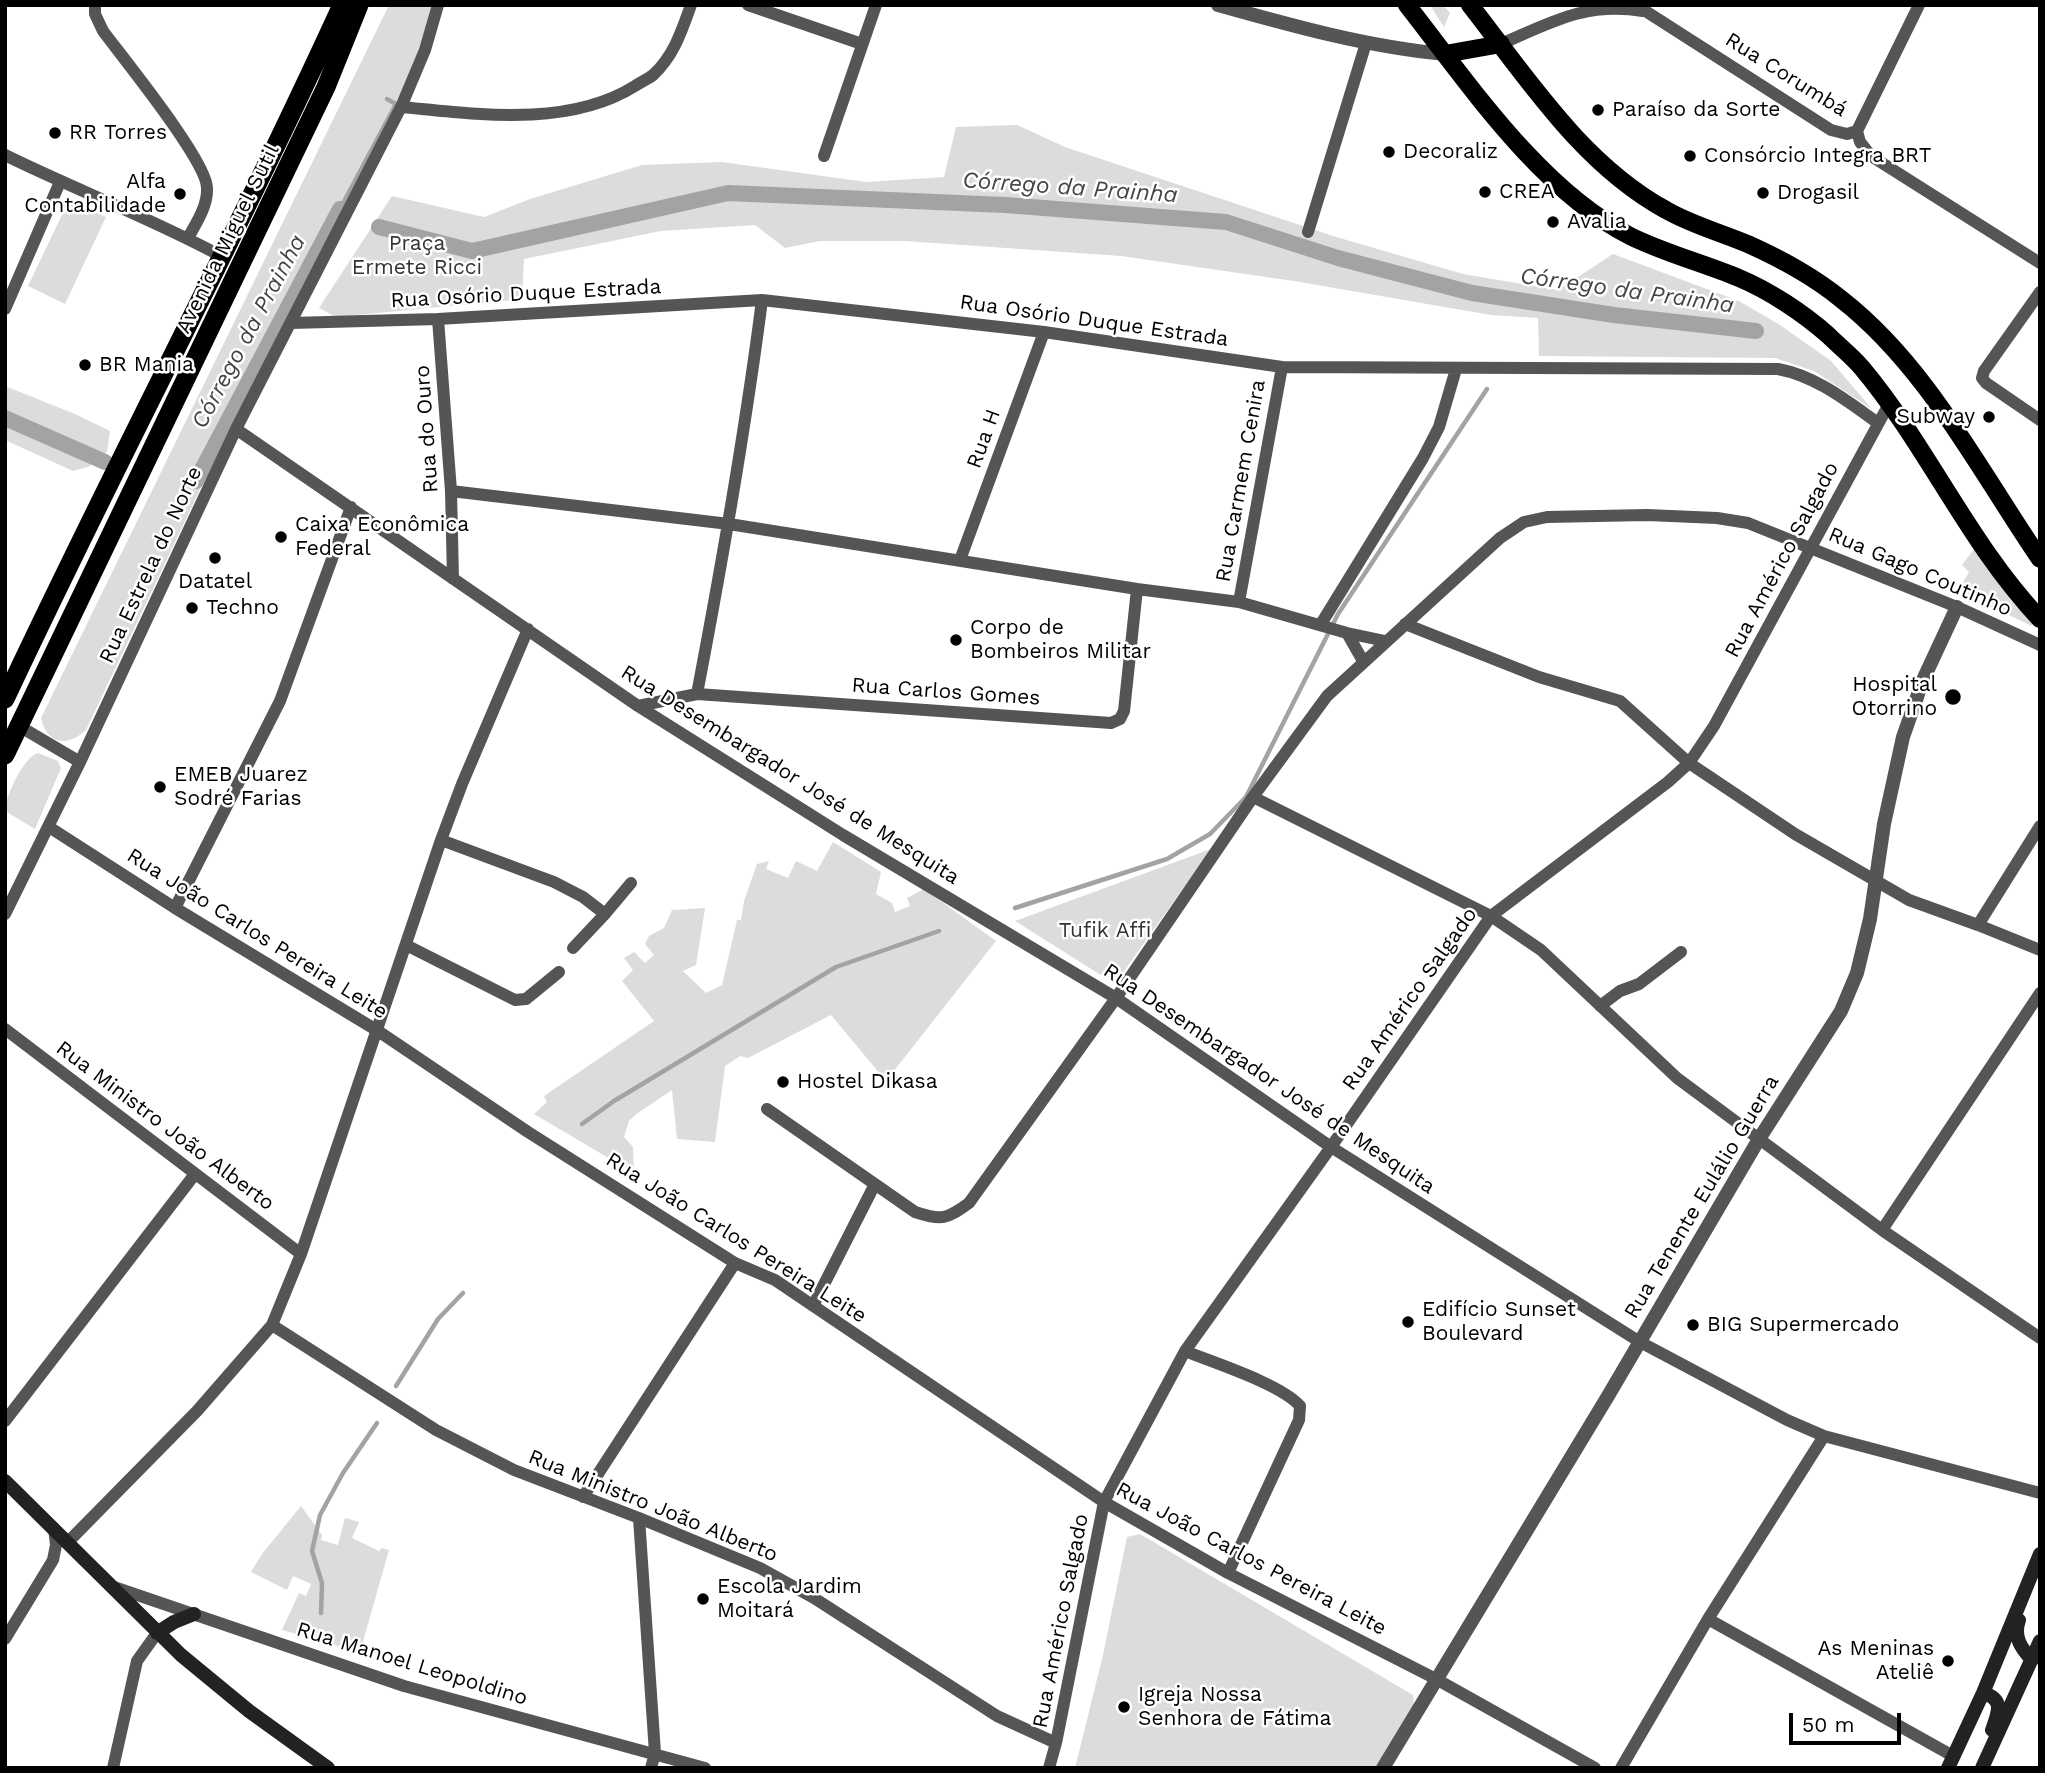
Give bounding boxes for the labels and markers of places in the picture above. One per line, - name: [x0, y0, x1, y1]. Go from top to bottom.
- place label: Paraíso da Sorte: [1612, 97, 1780, 123]
- marker: Paraíso da Sorte: [1590, 102, 1606, 118]
- place label: RR Torres: [69, 120, 167, 146]
- marker: RR Torres: [47, 125, 63, 141]
- place label: Decoraliz: [1403, 139, 1498, 165]
- place label: Consórcio Integra BRT: [1704, 143, 1931, 169]
- marker: Decoraliz: [1381, 144, 1397, 160]
- marker: Consórcio Integra BRT: [1682, 148, 1698, 164]
- place label: Alfa Contabilidade: [24, 169, 166, 219]
- place label: CREA: [1499, 179, 1555, 205]
- place label: Drogasil: [1777, 180, 1859, 206]
- marker: CREA: [1477, 184, 1493, 200]
- marker: Drogasil: [1755, 185, 1771, 201]
- marker: Alfa Contabilidade: [172, 186, 188, 202]
- place label: Avalia: [1567, 209, 1627, 235]
- marker: Avalia: [1545, 214, 1561, 230]
- place label: BR Mania: [99, 352, 194, 378]
- marker: BR Mania: [77, 357, 93, 373]
- place label: Subway: [1896, 404, 1975, 430]
- marker: Subway: [1981, 409, 1997, 425]
- place label: Caixa Econômica Federal: [295, 512, 469, 562]
- marker: Caixa Econômica Federal: [273, 529, 289, 545]
- marker: Datatel: [207, 550, 223, 566]
- place label: Datatel: [178, 569, 252, 595]
- place label: Techno: [206, 595, 279, 621]
- marker: Techno: [184, 600, 200, 616]
- place label: Corpo de Bombeiros Militar: [970, 615, 1151, 665]
- marker: Corpo de Bombeiros Militar: [948, 632, 964, 648]
- place label: Hospital Otorrino: [1852, 672, 1937, 722]
- marker: Hospital Otorrino: [1943, 687, 1963, 707]
- place label: EMEB Juarez Sodré Farias: [174, 762, 308, 812]
- marker: EMEB Juarez Sodré Farias: [152, 779, 168, 795]
- place label: Hostel Dikasa: [797, 1069, 938, 1095]
- marker: Hostel Dikasa: [775, 1074, 791, 1090]
- place label: Edifício Sunset Boulevard: [1422, 1297, 1576, 1347]
- place label: BIG Supermercado: [1707, 1312, 1899, 1338]
- marker: Edifício Sunset Boulevard: [1400, 1314, 1416, 1330]
- marker: BIG Supermercado: [1685, 1317, 1701, 1333]
- place label: Escola Jardim Moitará: [717, 1574, 862, 1624]
- marker: Escola Jardim Moitará: [695, 1591, 711, 1607]
- place label: As Meninas Ateliê: [1818, 1636, 1934, 1686]
- marker: As Meninas Ateliê: [1940, 1653, 1956, 1669]
- place label: Igreja Nossa Senhora de Fátima: [1138, 1682, 1331, 1732]
- marker: Igreja Nossa Senhora de Fátima: [1116, 1699, 1132, 1715]

